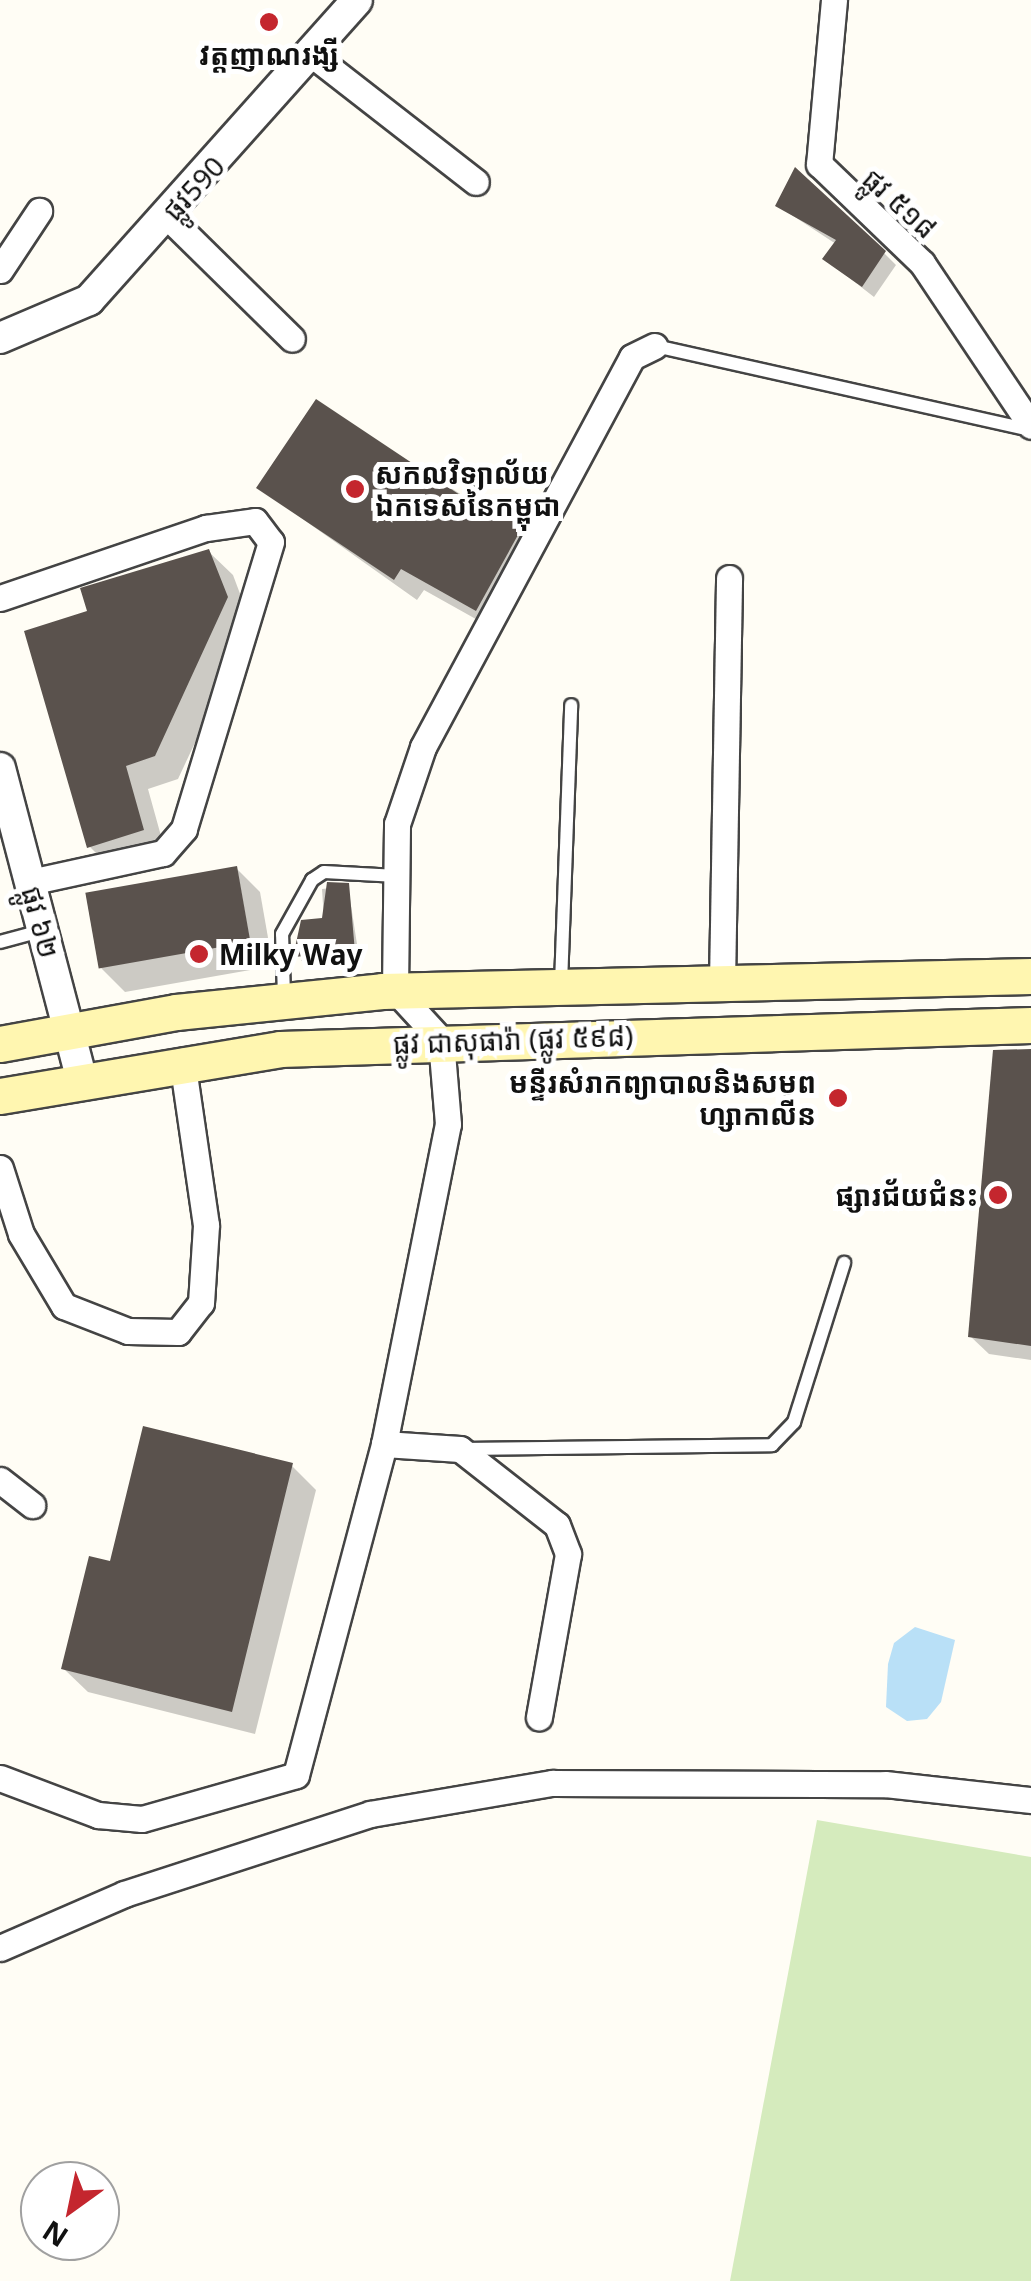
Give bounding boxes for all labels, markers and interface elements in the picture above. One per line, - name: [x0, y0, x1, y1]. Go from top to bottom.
- marker: វត្តញាណរង្សី: [258, 11, 280, 33]
- place label: វត្តញាណរង្សី: [199, 37, 339, 71]
- street label: ផ្លូវ590: [155, 149, 231, 227]
- street label: ផ្លូវ ៥១៨: [856, 161, 944, 245]
- place label: សកលវិទ្យាល័យ ឯកទេសនៃកម្ពុជា: [375, 456, 561, 522]
- marker: សកលវិទ្យាល័យ ឯកទេសនៃកម្ពុជា: [344, 478, 366, 500]
- street label: ផ្លូវ ៦២: [15, 882, 67, 962]
- place label: Milky Way: [219, 937, 363, 971]
- marker: Milky Way: [188, 943, 210, 965]
- street label: ផ្លូវ ជាសុផារ៉ា (ផ្លូវ ៥៩៨): [392, 1018, 634, 1060]
- place label: មន្ទីរសំរាកព្យាបាលនិងសម្ភព ហ្សាកាលីន: [509, 1065, 816, 1131]
- marker: មន្ទីរសំរាកព្យាបាលនិងសម្ភព ហ្សាកាលីន: [825, 1085, 851, 1111]
- place label: ផ្សារជ័យជំនះ: [835, 1178, 978, 1212]
- marker: ផ្សារជ័យជំនះ: [987, 1184, 1009, 1206]
- north arrow: [20, 2161, 120, 2261]
- text: N: [35, 2212, 75, 2257]

